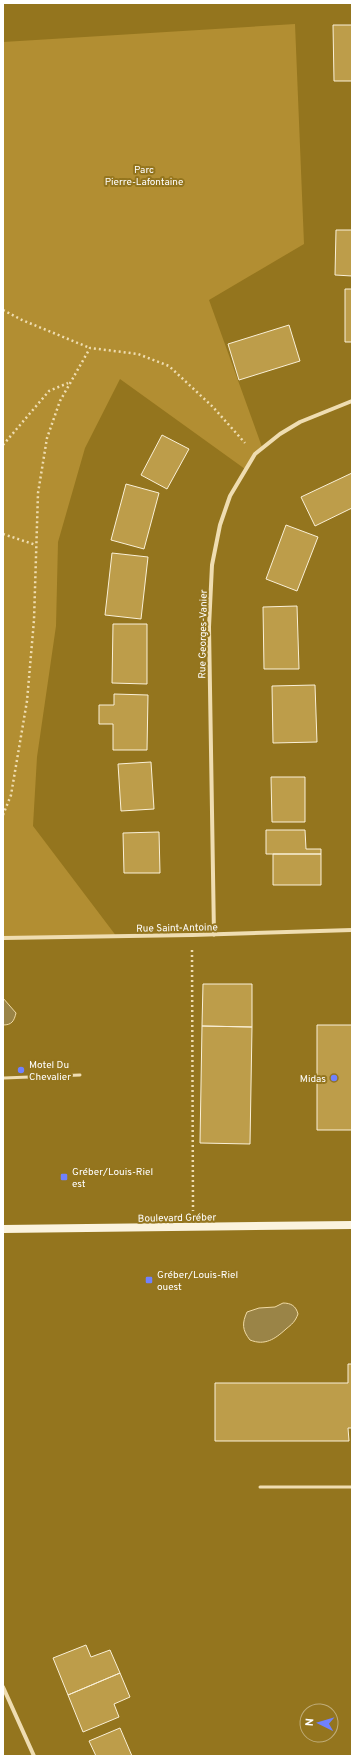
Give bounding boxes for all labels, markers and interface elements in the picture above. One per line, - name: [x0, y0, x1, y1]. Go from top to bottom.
- park label: Parc Pierre-Lafontaine: [105, 164, 183, 189]
- street label: Rue Georges-Vanier: [196, 589, 211, 679]
- street label: Rue Saint-Antoine: [136, 921, 218, 936]
- place label: Motel Du Chevalier: [29, 1059, 71, 1084]
- marker: Motel Du Chevalier: [16, 1065, 26, 1075]
- place label: Midas: [300, 1073, 326, 1086]
- marker: Midas: [329, 1073, 339, 1083]
- place label: Gréber/Louis-Riel est: [72, 1166, 153, 1191]
- marker: Gréber/Louis-Riel est: [59, 1172, 69, 1182]
- street label: Boulevard Gréber: [138, 1211, 217, 1226]
- place label: Gréber/Louis-Riel ouest: [157, 1269, 238, 1294]
- marker: Gréber/Louis-Riel ouest: [144, 1275, 154, 1285]
- north arrow: [299, 1703, 339, 1743]
- text: N: [303, 1718, 317, 1727]

